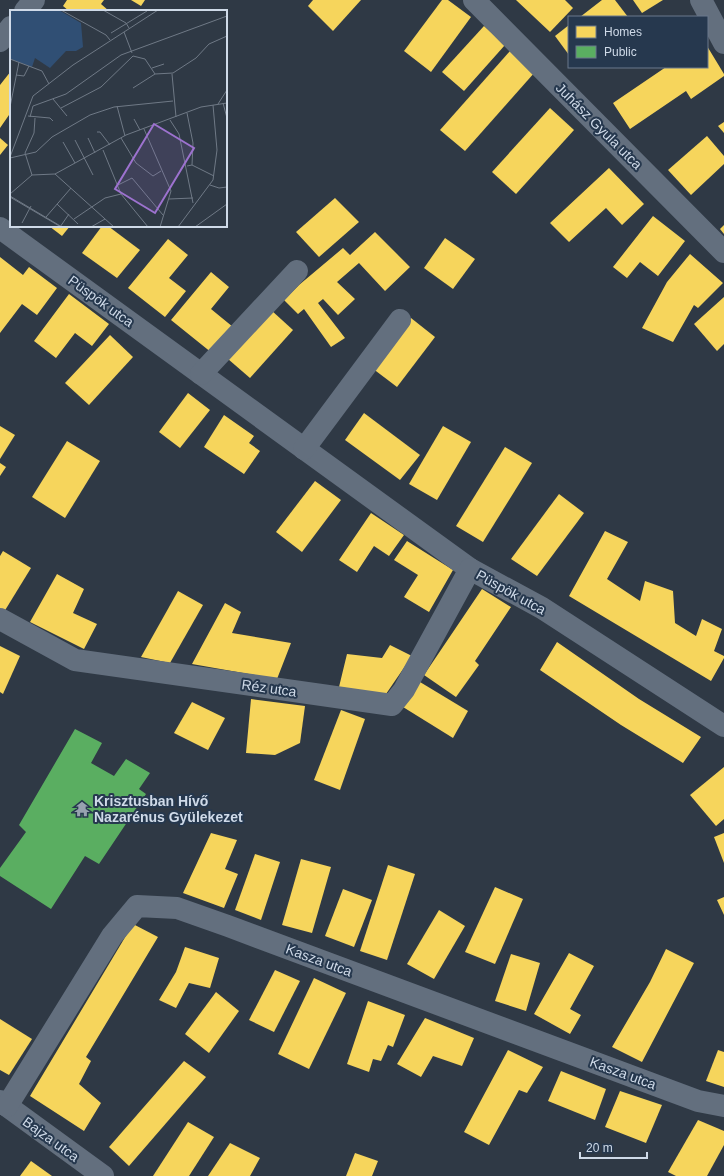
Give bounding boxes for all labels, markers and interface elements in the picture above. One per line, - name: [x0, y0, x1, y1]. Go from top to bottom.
- inset map: [10, 10, 227, 227]
- legend: [568, 16, 708, 68]
- text: Homes: [604, 25, 642, 39]
- text: Public: [604, 45, 637, 59]
- street label: Juhász Gyula utca: [553, 80, 646, 173]
- street label: Püspök utca: [65, 272, 137, 330]
- street label: Püspök utca: [473, 566, 549, 618]
- street label: Réz utca: [241, 676, 298, 700]
- place label: Krisztusban Hívő Nazarénus Gyülekezet: [94, 793, 243, 825]
- temple icon: Krisztusban Hívő Nazarénus Gyülekezet: [73, 800, 91, 818]
- street label: Kasza utca: [284, 941, 354, 979]
- street label: Kasza utca: [588, 1054, 658, 1092]
- street label: Bajza utca: [20, 1113, 82, 1165]
- scale bar: [580, 1134, 647, 1160]
- text: 20 m: [586, 1141, 613, 1155]

